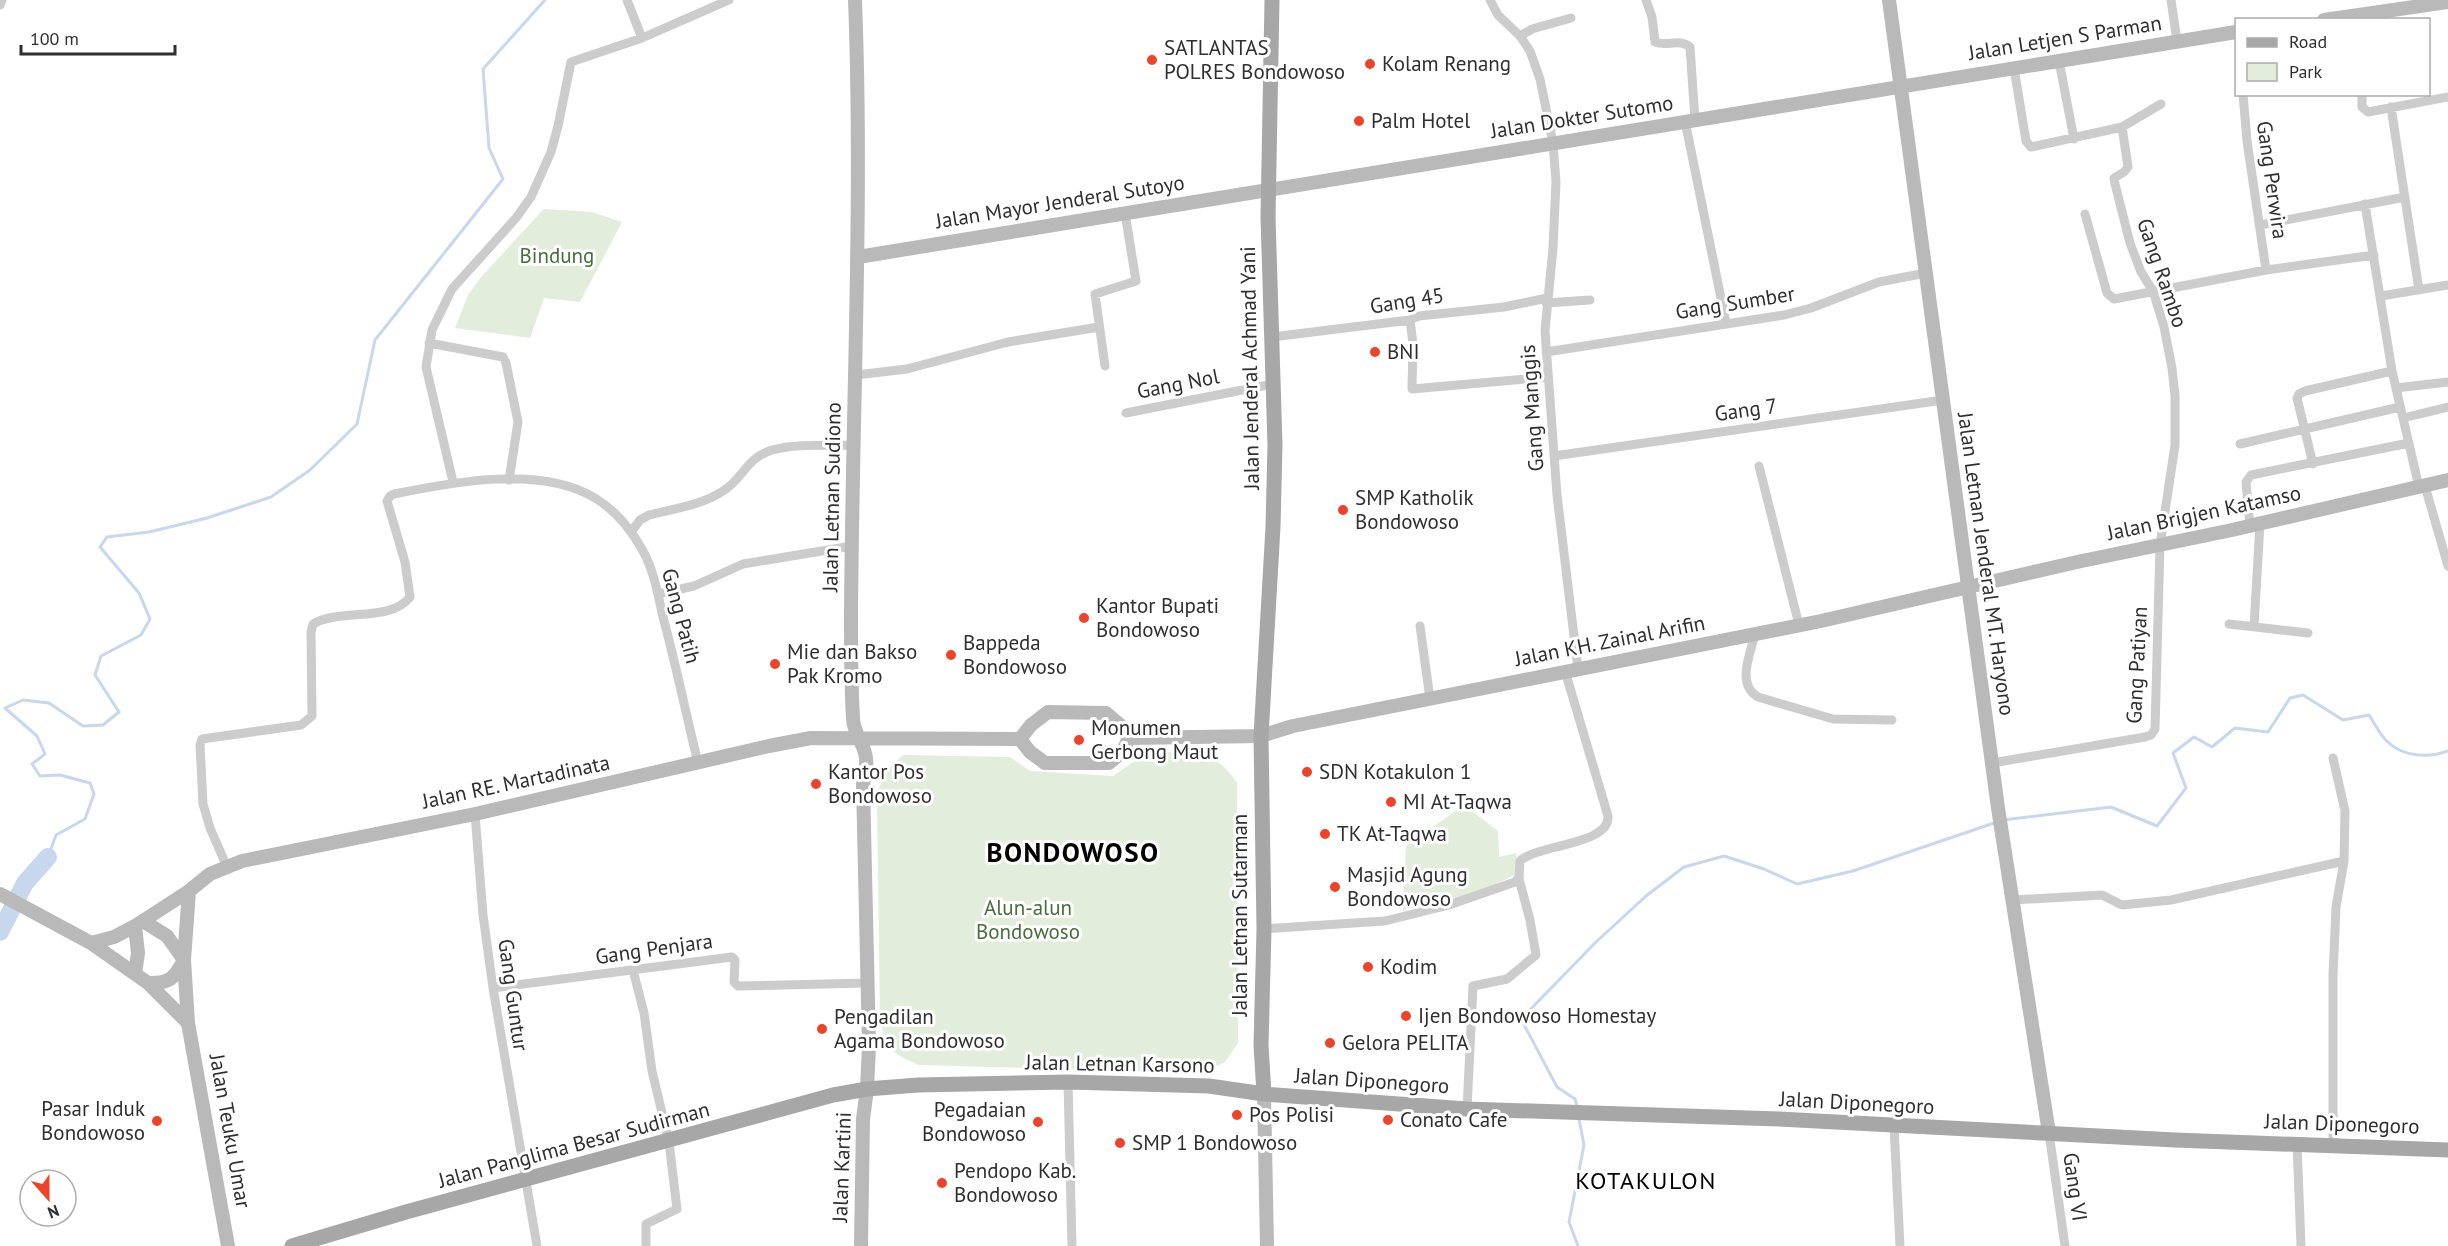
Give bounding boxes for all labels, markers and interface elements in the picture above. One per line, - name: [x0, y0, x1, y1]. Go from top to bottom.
- street label: Jalan Letjen S Parman: [1965, 9, 2163, 66]
- scale bar: [21, 18, 176, 56]
- legend: [2235, 18, 2430, 96]
- text: 100 m: [30, 27, 79, 50]
- text: Road: [2289, 30, 2327, 53]
- place label: SATLANTAS POLRES Bondowoso: [1164, 34, 1345, 85]
- place label: Kolam Renang: [1382, 50, 1511, 77]
- marker: SATLANTAS POLRES Bondowoso: [1145, 53, 1159, 67]
- marker: Kolam Renang: [1363, 57, 1377, 71]
- text: Park: [2289, 60, 2322, 83]
- street label: Jalan Dokter Sutomo: [1488, 89, 1675, 144]
- place label: Palm Hotel: [1371, 107, 1470, 134]
- marker: Palm Hotel: [1352, 114, 1366, 128]
- street label: Gang Perwira: [2251, 119, 2294, 241]
- street label: Jalan Mayor Jenderal Sutoyo: [933, 169, 1186, 235]
- street label: Gang Rambo: [2131, 215, 2194, 331]
- park label: Bindung: [520, 242, 594, 269]
- street label: Jalan Jenderal Achmad Yani: [1234, 246, 1265, 491]
- street label: Gang Sumber: [1673, 280, 1796, 325]
- street label: Gang 45: [1368, 281, 1446, 320]
- place label: BNI: [1387, 338, 1420, 365]
- street label: Gang Manggis: [1514, 344, 1549, 472]
- marker: BNI: [1368, 345, 1382, 359]
- street label: Gang Nol: [1135, 362, 1221, 405]
- street label: Gang 7: [1713, 392, 1779, 427]
- street label: Jalan Letnan Sudiono: [816, 402, 847, 593]
- street label: Jalan Letnan Jenderal MT. Haryono: [1952, 410, 2021, 717]
- street label: Jalan Brigjen Katamso: [2104, 479, 2303, 546]
- place label: SMP Katholik Bondowoso: [1355, 484, 1474, 535]
- marker: SMP Katholik Bondowoso: [1336, 503, 1350, 517]
- street label: Gang Patih: [656, 565, 707, 666]
- place label: Kantor Bupati Bondowoso: [1096, 592, 1219, 643]
- street label: Gang Patiyan: [2120, 606, 2153, 724]
- street label: Jalan KH. Zainal Arifin: [1512, 609, 1707, 672]
- marker: Kantor Bupati Bondowoso: [1077, 611, 1091, 625]
- place label: Bappeda Bondowoso: [963, 629, 1067, 680]
- place label: Mie dan Bakso Pak Kromo: [787, 638, 917, 689]
- marker: Bappeda Bondowoso: [944, 648, 958, 662]
- marker: Mie dan Bakso Pak Kromo: [768, 657, 782, 671]
- place label: Monumen Gerbong Maut: [1091, 714, 1218, 765]
- marker: Monumen Gerbong Maut: [1072, 733, 1086, 747]
- street label: Jalan RE. Martadinata: [419, 748, 612, 815]
- place label: Kantor Pos Bondowoso: [828, 758, 932, 809]
- place label: SDN Kotakulon 1: [1319, 758, 1472, 785]
- marker: SDN Kotakulon 1: [1300, 765, 1314, 779]
- marker: Kantor Pos Bondowoso: [809, 777, 823, 791]
- place label: MI At-Taqwa: [1403, 788, 1512, 815]
- marker: MI At-Taqwa: [1384, 795, 1398, 809]
- street label: Jalan Letnan Sutarman: [1226, 814, 1253, 1017]
- place label: TK At-Taqwa: [1337, 820, 1447, 847]
- marker: TK At-Taqwa: [1318, 827, 1332, 841]
- district label: BONDOWOSO: [986, 835, 1160, 869]
- place label: Masjid Agung Bondowoso: [1347, 861, 1468, 912]
- marker: Masjid Agung Bondowoso: [1328, 880, 1342, 894]
- park label: Alun-alun Bondowoso: [976, 894, 1080, 945]
- street label: Gang Penjara: [593, 927, 714, 970]
- street label: Gang Guntur: [492, 937, 535, 1053]
- place label: Kodim: [1380, 953, 1437, 980]
- marker: Kodim: [1361, 960, 1375, 974]
- place label: Ijen Bondowoso Homestay: [1418, 1002, 1656, 1029]
- place label: Pengadilan Agama Bondowoso: [834, 1003, 1005, 1054]
- marker: Ijen Bondowoso Homestay: [1399, 1009, 1413, 1023]
- marker: Pengadilan Agama Bondowoso: [815, 1022, 829, 1036]
- place label: Gelora PELITA: [1342, 1029, 1469, 1056]
- marker: Gelora PELITA: [1323, 1036, 1337, 1050]
- street label: Jalan Letnan Karsono: [1024, 1048, 1215, 1079]
- street label: Jalan Teuku Umar: [203, 1051, 257, 1210]
- street label: Jalan Diponegoro: [1293, 1062, 1450, 1099]
- street label: Jalan Diponegoro: [1778, 1085, 1935, 1120]
- place label: Pasar Induk Bondowoso: [41, 1095, 145, 1146]
- street label: Jalan Panglima Besar Sudirman: [434, 1095, 712, 1194]
- place label: Pegadaian Bondowoso: [922, 1096, 1026, 1147]
- place label: Pos Polisi: [1249, 1101, 1334, 1128]
- place label: Conato Cafe: [1400, 1106, 1507, 1133]
- street label: Jalan Diponegoro: [2263, 1107, 2420, 1140]
- marker: Pos Polisi: [1230, 1108, 1244, 1122]
- street label: Jalan Kartini: [826, 1111, 857, 1224]
- marker: Conato Cafe: [1381, 1113, 1395, 1127]
- marker: Pasar Induk Bondowoso: [150, 1114, 164, 1128]
- marker: Pegadaian Bondowoso: [1031, 1115, 1045, 1129]
- place label: SMP 1 Bondowoso: [1132, 1129, 1297, 1156]
- marker: SMP 1 Bondowoso: [1113, 1136, 1127, 1150]
- street label: Gang VI: [2057, 1151, 2094, 1223]
- place label: Pendopo Kab. Bondowoso: [954, 1157, 1076, 1208]
- district label: KOTAKULON: [1575, 1165, 1717, 1196]
- north arrow: [18, 1168, 78, 1228]
- marker: Pendopo Kab. Bondowoso: [935, 1176, 949, 1190]
- text: N: [45, 1201, 62, 1223]

